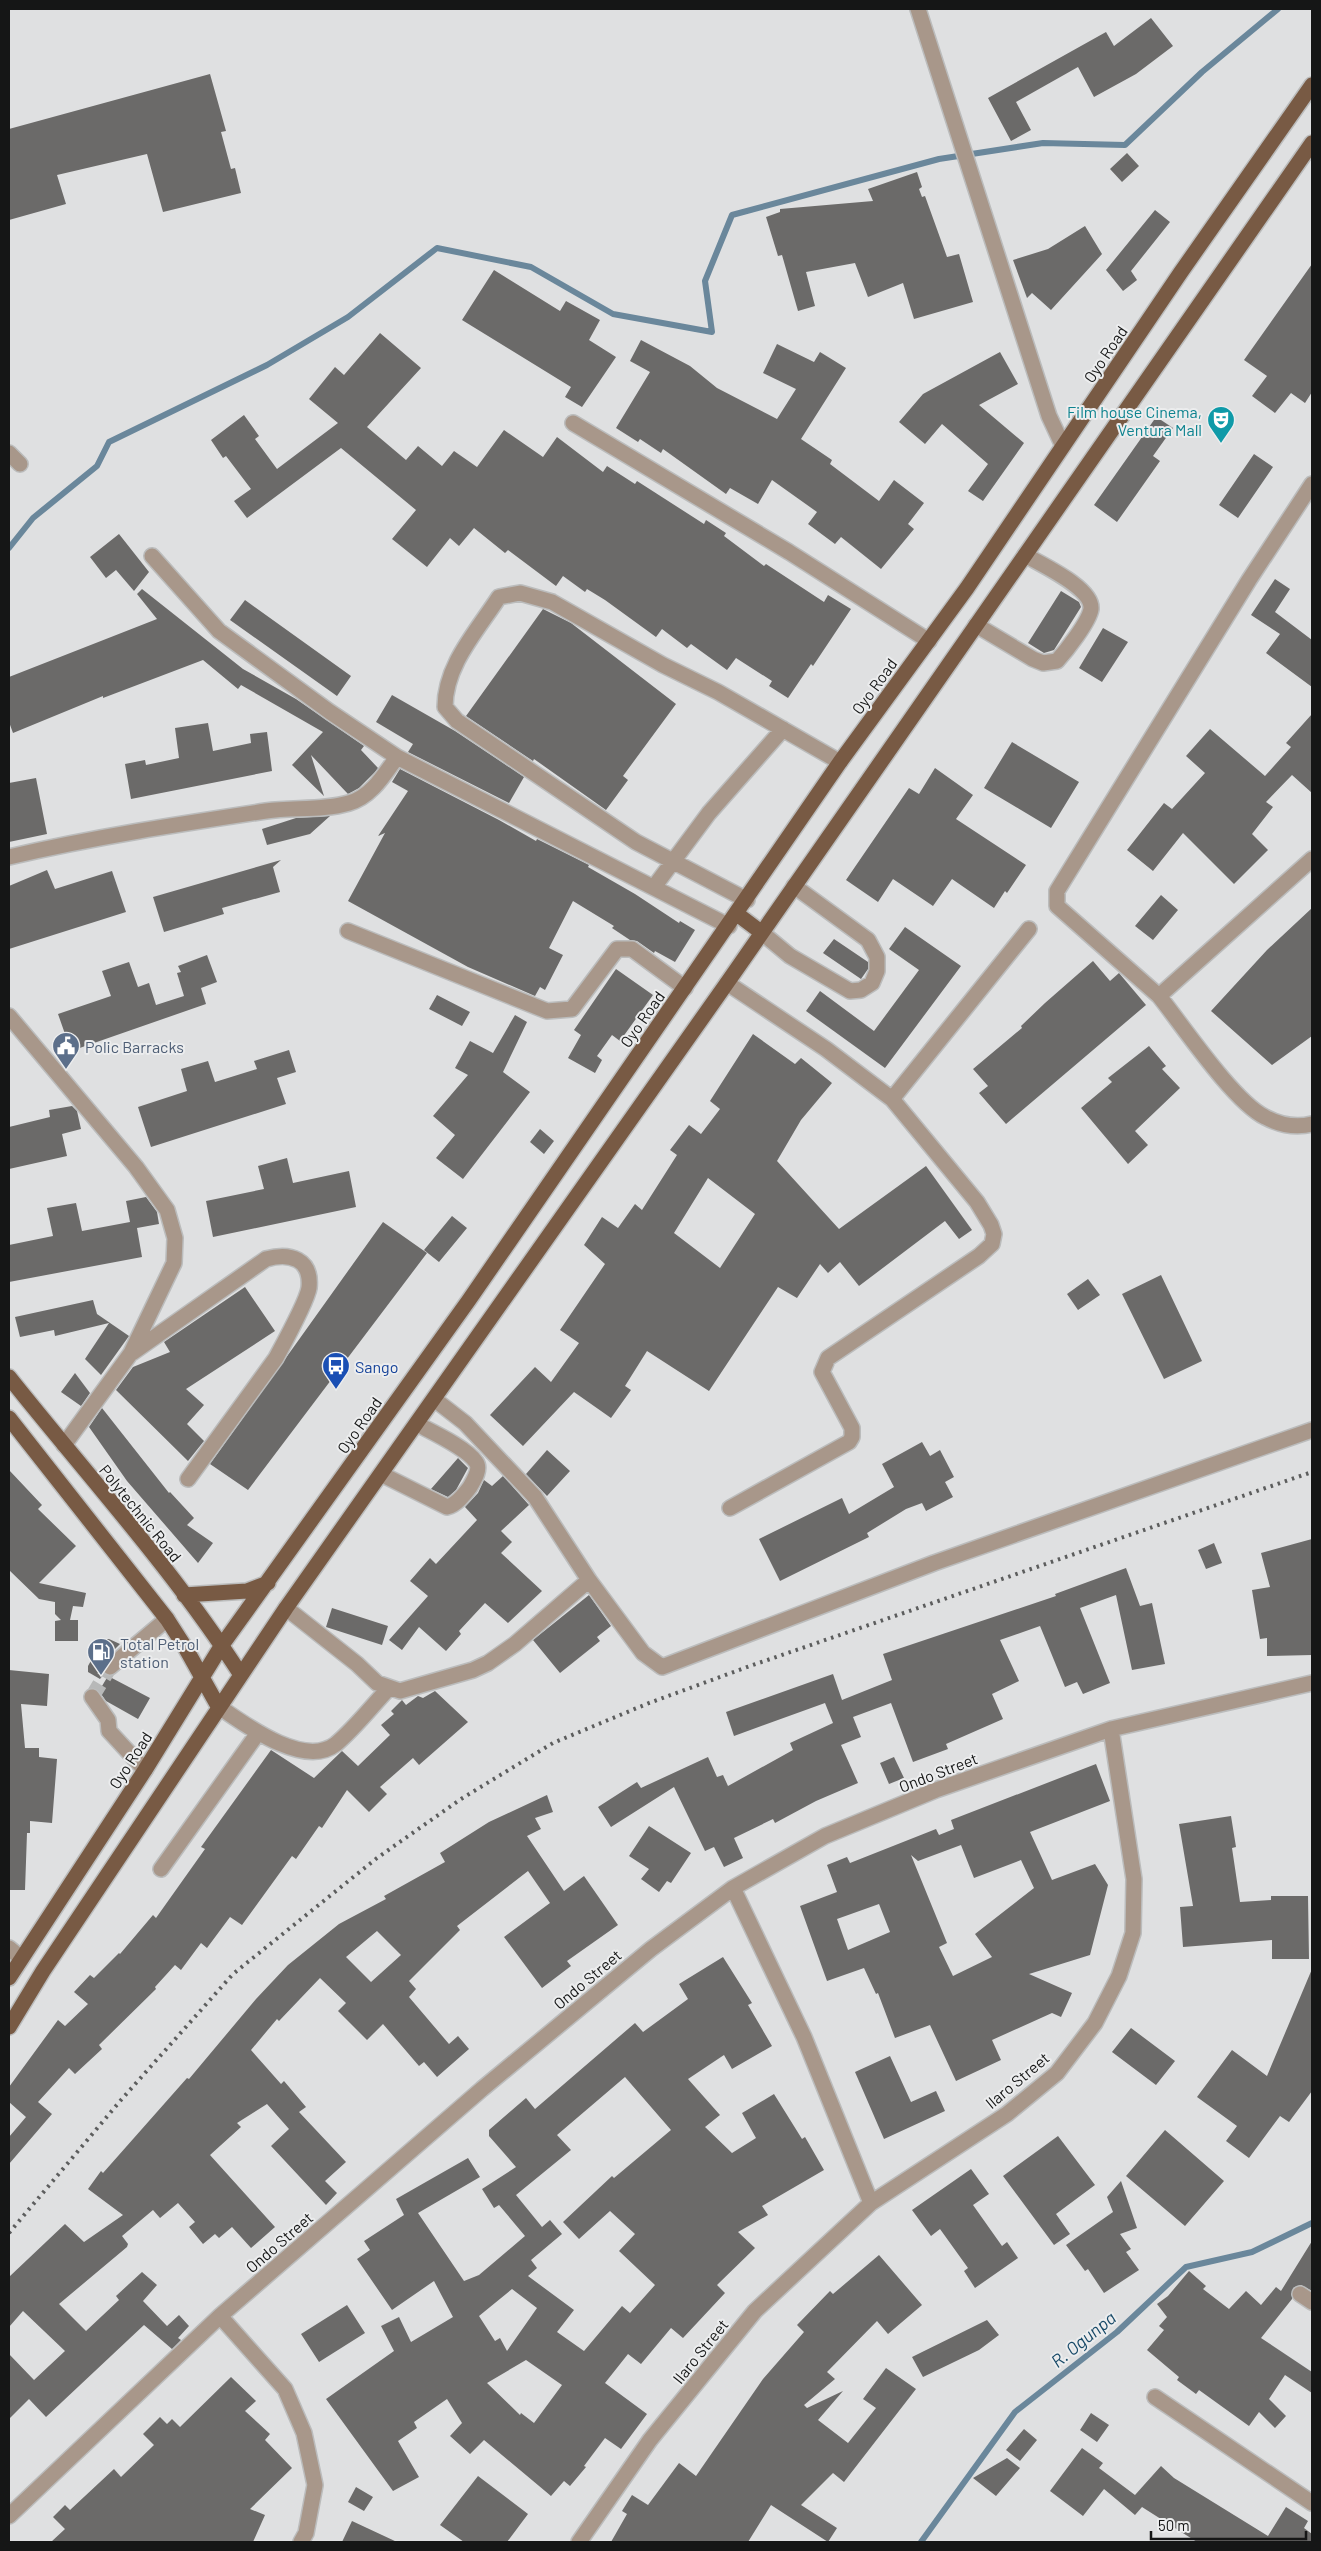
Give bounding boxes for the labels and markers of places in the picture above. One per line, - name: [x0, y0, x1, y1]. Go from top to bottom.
- place label: Film house Cinema, Ventura Mall: [1067, 402, 1202, 439]
- theatre icon: Film house Cinema, Ventura Mall: [1206, 405, 1236, 444]
- public building icon: Polic Barracks: [51, 1031, 81, 1070]
- place label: Polic Barracks: [85, 1037, 184, 1056]
- bus stop icon: Sango: [321, 1351, 351, 1390]
- place label: Sango: [355, 1357, 398, 1376]
- place label: Total Petrol station: [120, 1634, 199, 1671]
- fuel station icon: Total Petrol station: [86, 1637, 116, 1676]

